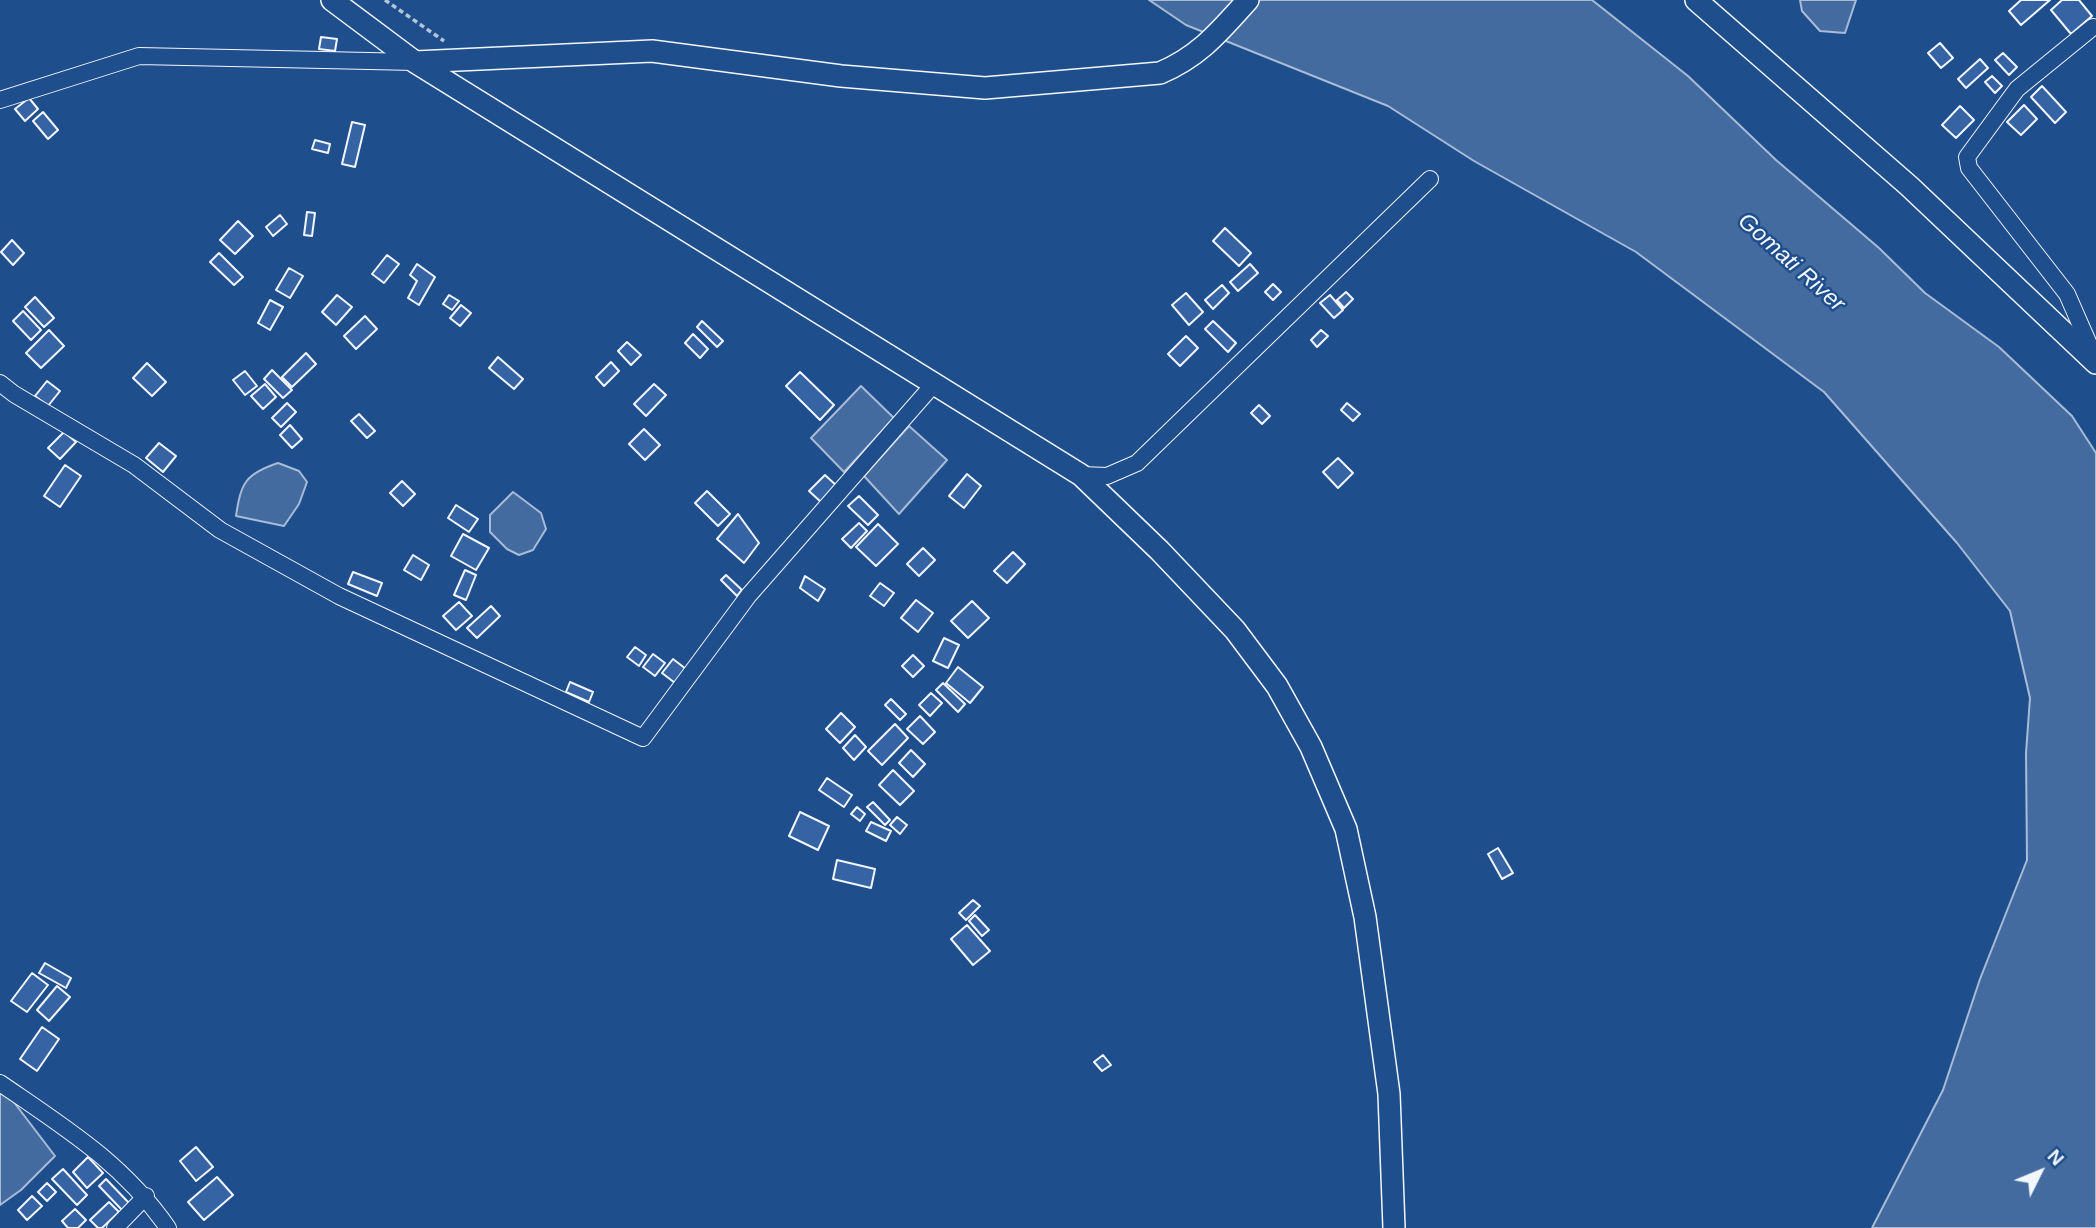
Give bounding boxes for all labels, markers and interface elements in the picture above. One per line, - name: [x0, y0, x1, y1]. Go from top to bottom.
- water label: Gomati River: [1732, 208, 1850, 318]
- north arrow: [2005, 1137, 2075, 1207]
- text: N: [2043, 1145, 2068, 1170]

